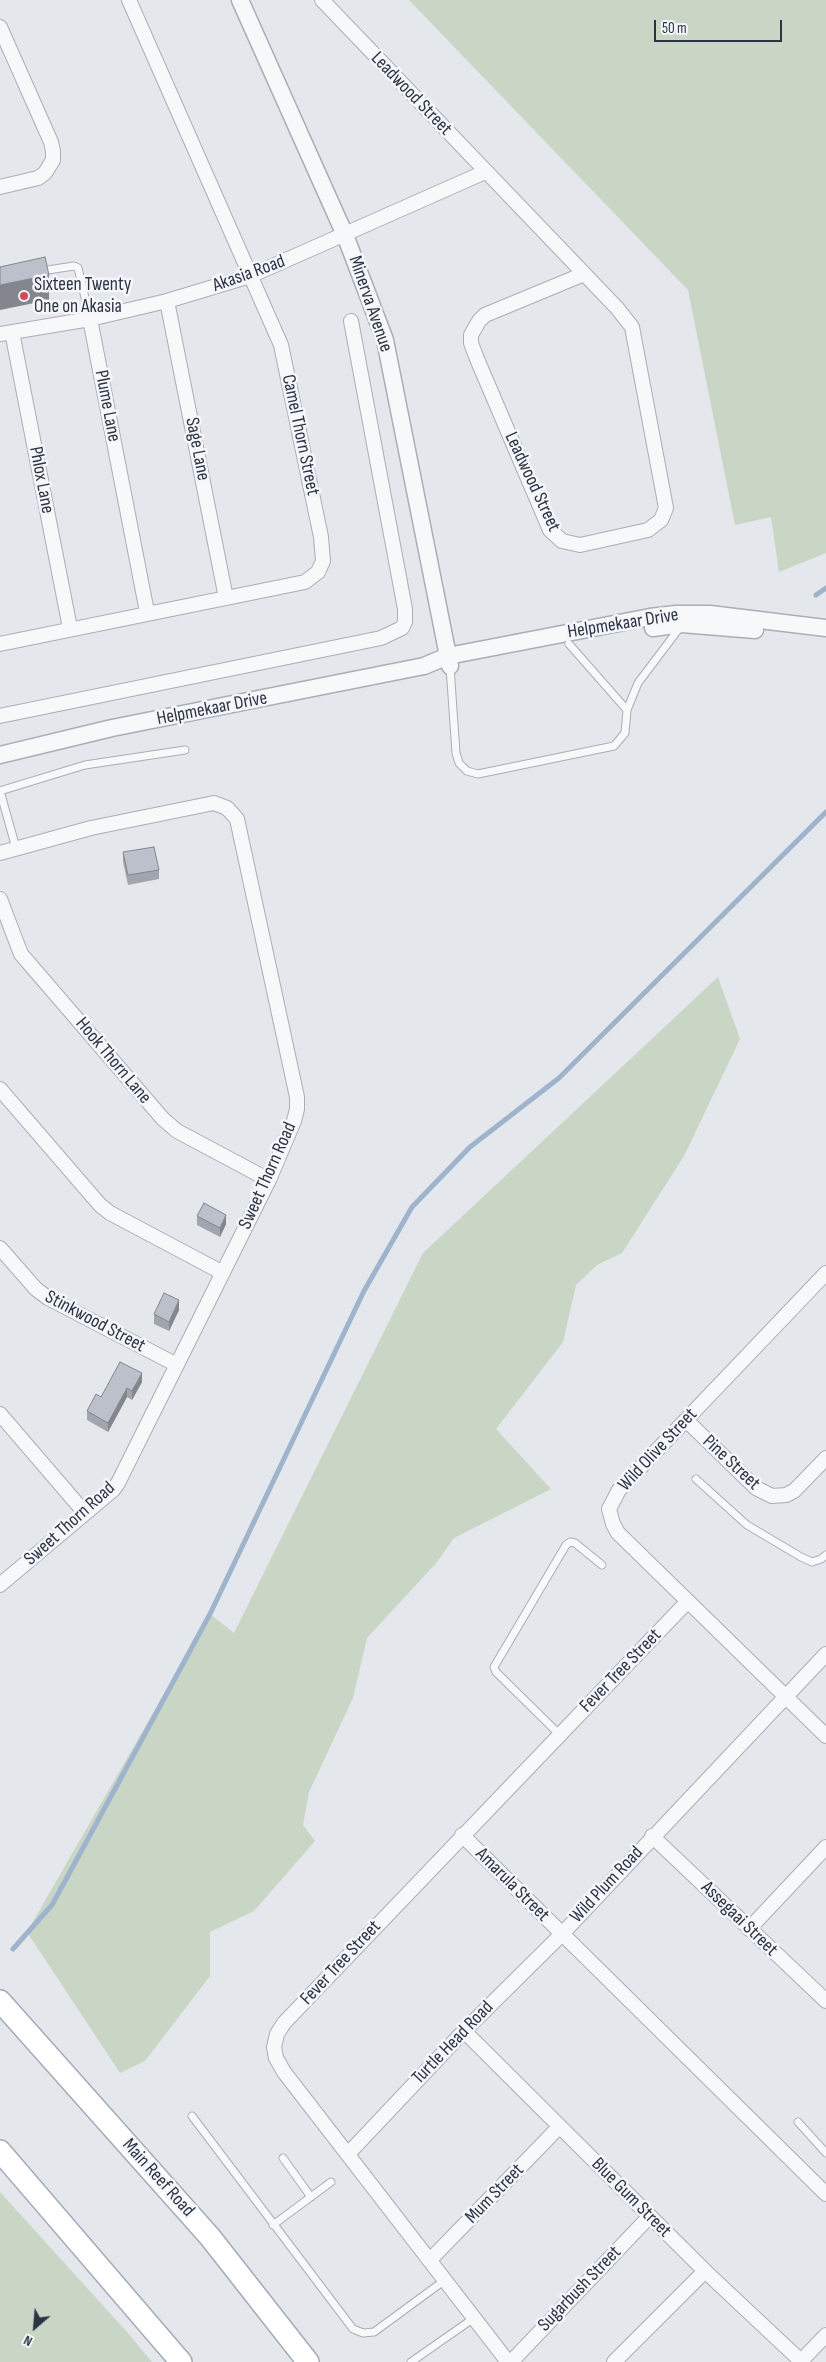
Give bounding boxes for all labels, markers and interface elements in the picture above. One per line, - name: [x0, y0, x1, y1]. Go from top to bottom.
- scale bar: [656, 10, 784, 42]
- text: 50 m: [662, 19, 687, 38]
- street label: Leadwood Street: [366, 48, 456, 140]
- street label: Akasia Road: [210, 250, 288, 298]
- street label: Minerva Avenue: [343, 253, 397, 355]
- place label: Sixteen Twenty One on Akasia: [34, 274, 131, 318]
- marker: Sixteen Twenty One on Akasia: [18, 290, 30, 302]
- street label: Plume Lane: [89, 368, 125, 444]
- street label: Camel Thorn Street: [276, 373, 324, 497]
- street label: Sage Lane: [180, 416, 214, 482]
- street label: Leadwood Street: [499, 429, 565, 535]
- street label: Phlox Lane: [23, 445, 59, 515]
- street label: Helpmekaar Drive: [566, 604, 680, 644]
- street label: Helpmekaar Drive: [155, 687, 269, 731]
- street label: Hook Thorn Lane: [70, 1013, 156, 1109]
- street label: Sweet Thorn Road: [234, 1119, 302, 1233]
- street label: Stinkwood Street: [41, 1286, 149, 1358]
- street label: Wild Olive Street: [614, 1404, 702, 1496]
- street label: Pine Street: [697, 1431, 765, 1495]
- street label: Sweet Thorn Road: [20, 1477, 120, 1571]
- street label: Fever Tree Street: [575, 1624, 667, 1718]
- street label: Wild Plum Road: [566, 1842, 648, 1928]
- street label: Amarula Street: [470, 1843, 554, 1927]
- street label: Assegaai Street: [696, 1877, 782, 1961]
- street label: Fever Tree Street: [296, 1916, 386, 2010]
- street label: Turtle Head Road: [408, 1997, 498, 2089]
- street label: Main Reef Road: [117, 2134, 199, 2222]
- street label: Blue Gum Street: [586, 2153, 676, 2243]
- street label: Mum Street: [461, 2159, 529, 2229]
- street label: Sugarbush Street: [534, 2241, 626, 2337]
- north arrow: [10, 2302, 60, 2352]
- text: N: [21, 2332, 35, 2350]

